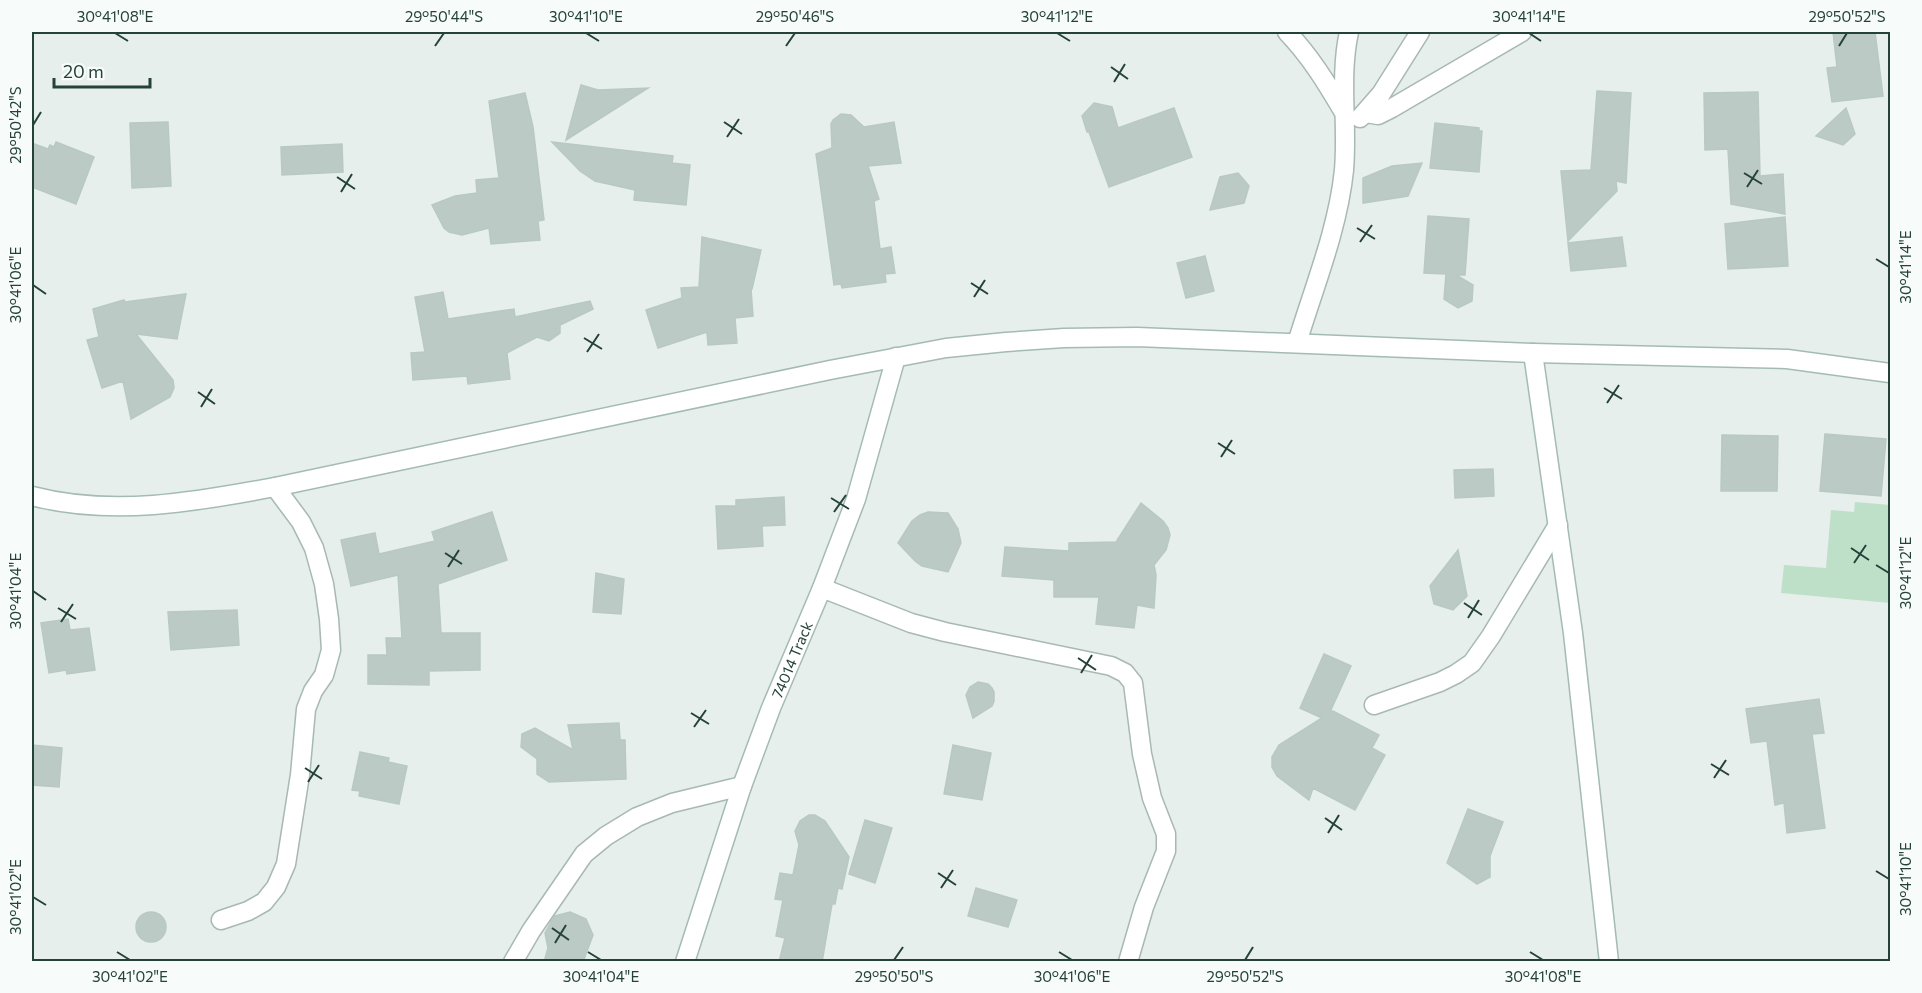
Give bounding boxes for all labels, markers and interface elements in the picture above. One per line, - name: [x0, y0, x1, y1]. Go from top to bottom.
- text: 30°41'08"E: [77, 7, 153, 25]
- text: 29°50'44"S: [405, 7, 483, 25]
- text: 30°41'10"E: [549, 7, 623, 25]
- text: 29°50'46"S: [756, 7, 834, 25]
- text: 30°41'12"E: [1021, 7, 1093, 25]
- text: 30°41'14"E: [1492, 7, 1566, 25]
- text: 29°50'52"S: [1808, 7, 1886, 25]
- scale bar: [54, 51, 150, 89]
- text: 20 m: [63, 60, 104, 82]
- text: 29°50'42"S: [6, 86, 24, 164]
- text: 30°41'14"E: [1896, 230, 1914, 304]
- text: 30°41'06"E: [6, 247, 24, 323]
- text: 30°41'12"E: [1896, 537, 1914, 609]
- text: 30°41'04"E: [6, 553, 24, 629]
- street label: 74014 Track: [767, 618, 816, 701]
- text: 30°41'10"E: [1896, 842, 1914, 916]
- text: 30°41'02"E: [6, 859, 24, 935]
- text: 30°41'02"E: [92, 967, 168, 985]
- text: 30°41'04"E: [563, 967, 639, 985]
- text: 29°50'50"S: [855, 967, 934, 985]
- text: 30°41'06"E: [1034, 967, 1110, 985]
- text: 29°50'52"S: [1206, 967, 1284, 985]
- text: 30°41'08"E: [1505, 967, 1581, 985]

